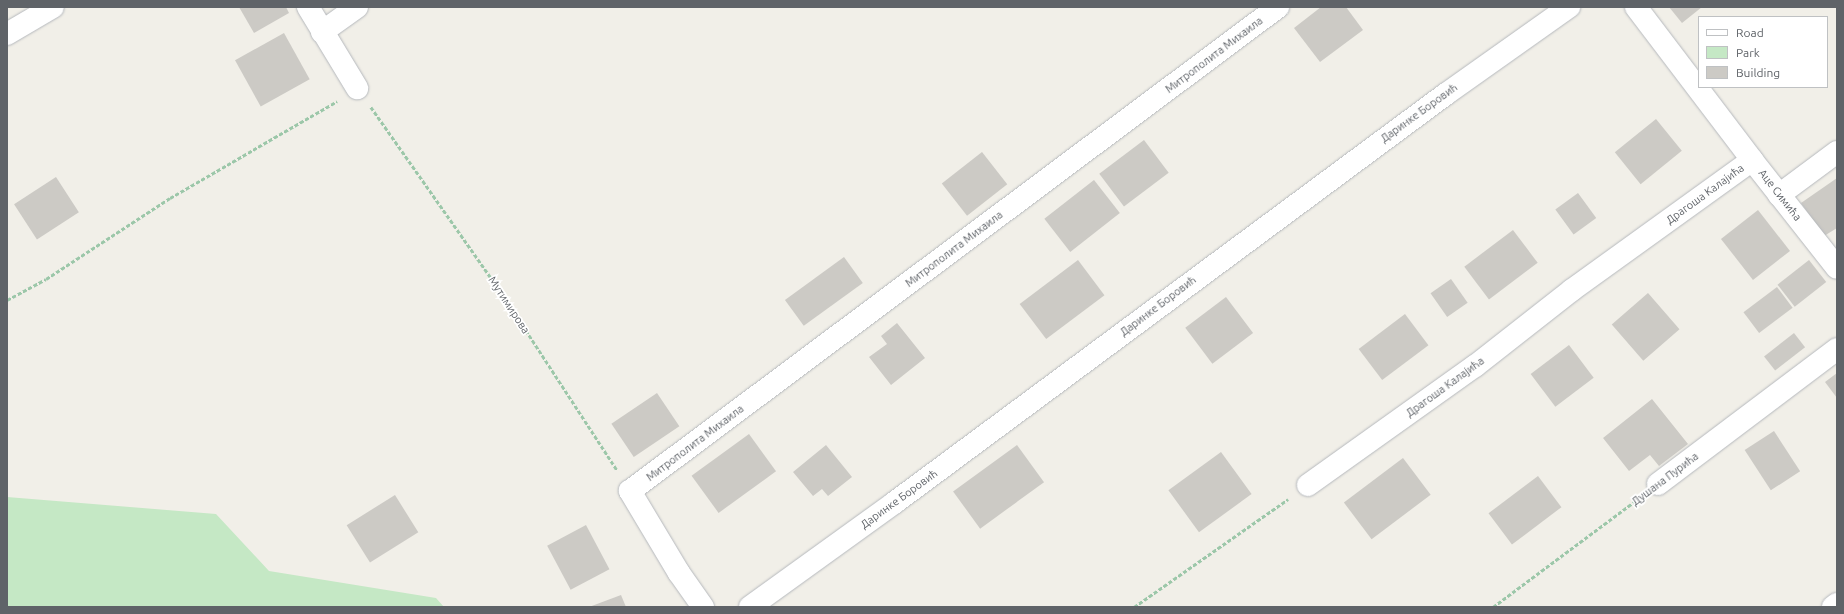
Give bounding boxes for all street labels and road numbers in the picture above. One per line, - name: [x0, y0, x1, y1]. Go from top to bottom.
- street label: Митрополита Михаила: [1163, 14, 1265, 96]
- street label: Даринке Боровић: [1378, 81, 1460, 145]
- street label: Драгоша Калајића: [1663, 161, 1747, 227]
- street label: Аце Симића: [1756, 167, 1804, 223]
- street label: Митрополита Михаила: [903, 208, 1005, 290]
- street label: Даринке Боровић: [1117, 273, 1199, 339]
- street label: Мутимирова: [486, 274, 532, 336]
- street label: Драгоша Калајића: [1403, 354, 1487, 420]
- street label: Митрополита Михаила: [644, 402, 746, 484]
- street label: Душана Пурића: [1629, 450, 1701, 508]
- street label: Даринке Боровић: [858, 467, 940, 531]

